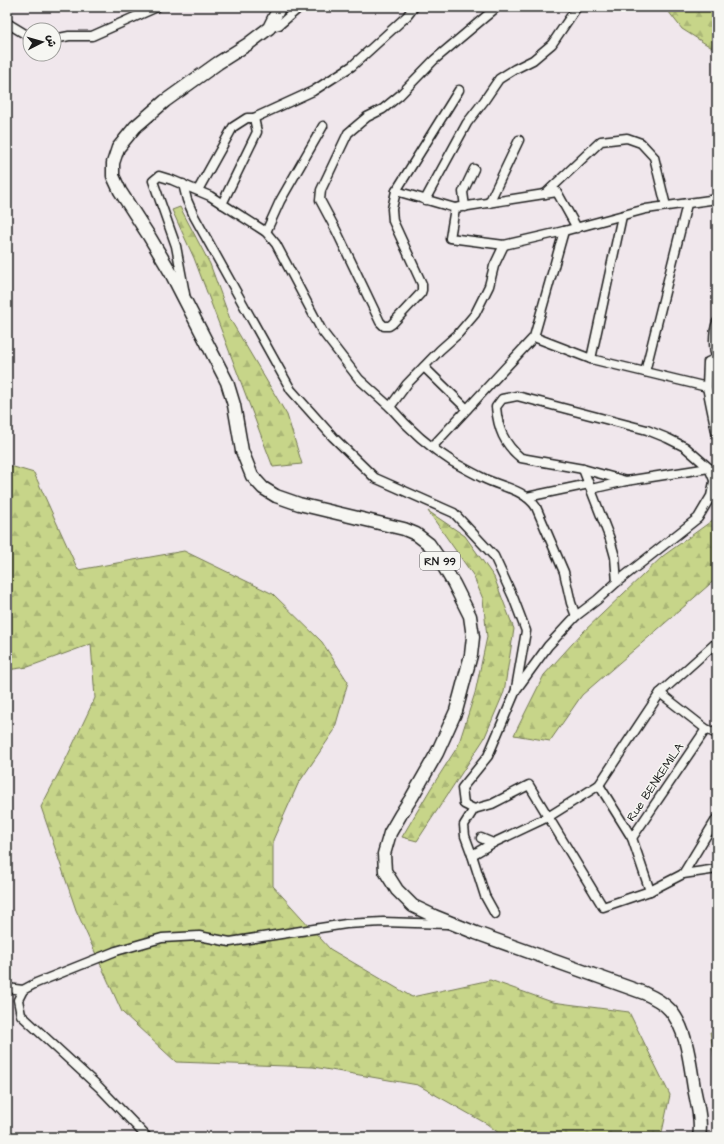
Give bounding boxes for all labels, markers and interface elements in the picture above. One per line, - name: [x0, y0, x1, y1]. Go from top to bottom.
- north arrow: [22, 22, 62, 62]
- text: ش: [43, 34, 60, 48]
- road number: RN 99: [420, 552, 460, 570]
- street label: Rue BENKEMILA: [623, 739, 688, 825]

